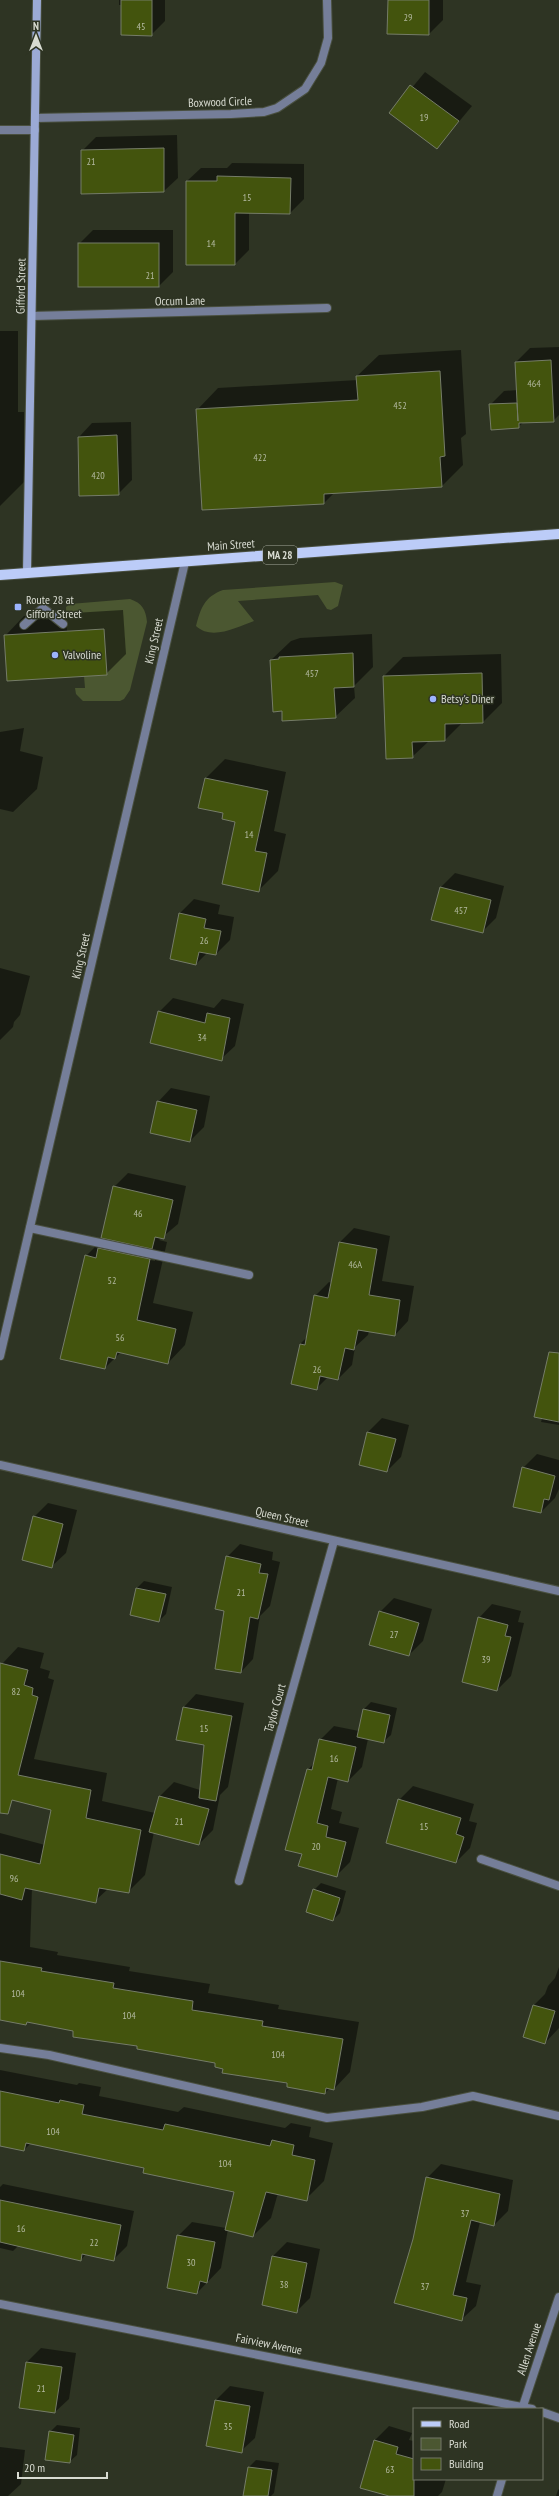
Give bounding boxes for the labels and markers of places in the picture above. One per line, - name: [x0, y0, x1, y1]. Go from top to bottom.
- place label: Route 28 at Gifford Street: [26, 592, 82, 621]
- marker: Route 28 at Gifford Street: [13, 602, 23, 612]
- place label: Valvoline: [62, 647, 101, 662]
- marker: Valvoline: [50, 650, 60, 660]
- place label: Betsy's Diner: [441, 691, 495, 706]
- marker: Betsy's Diner: [428, 694, 438, 704]

